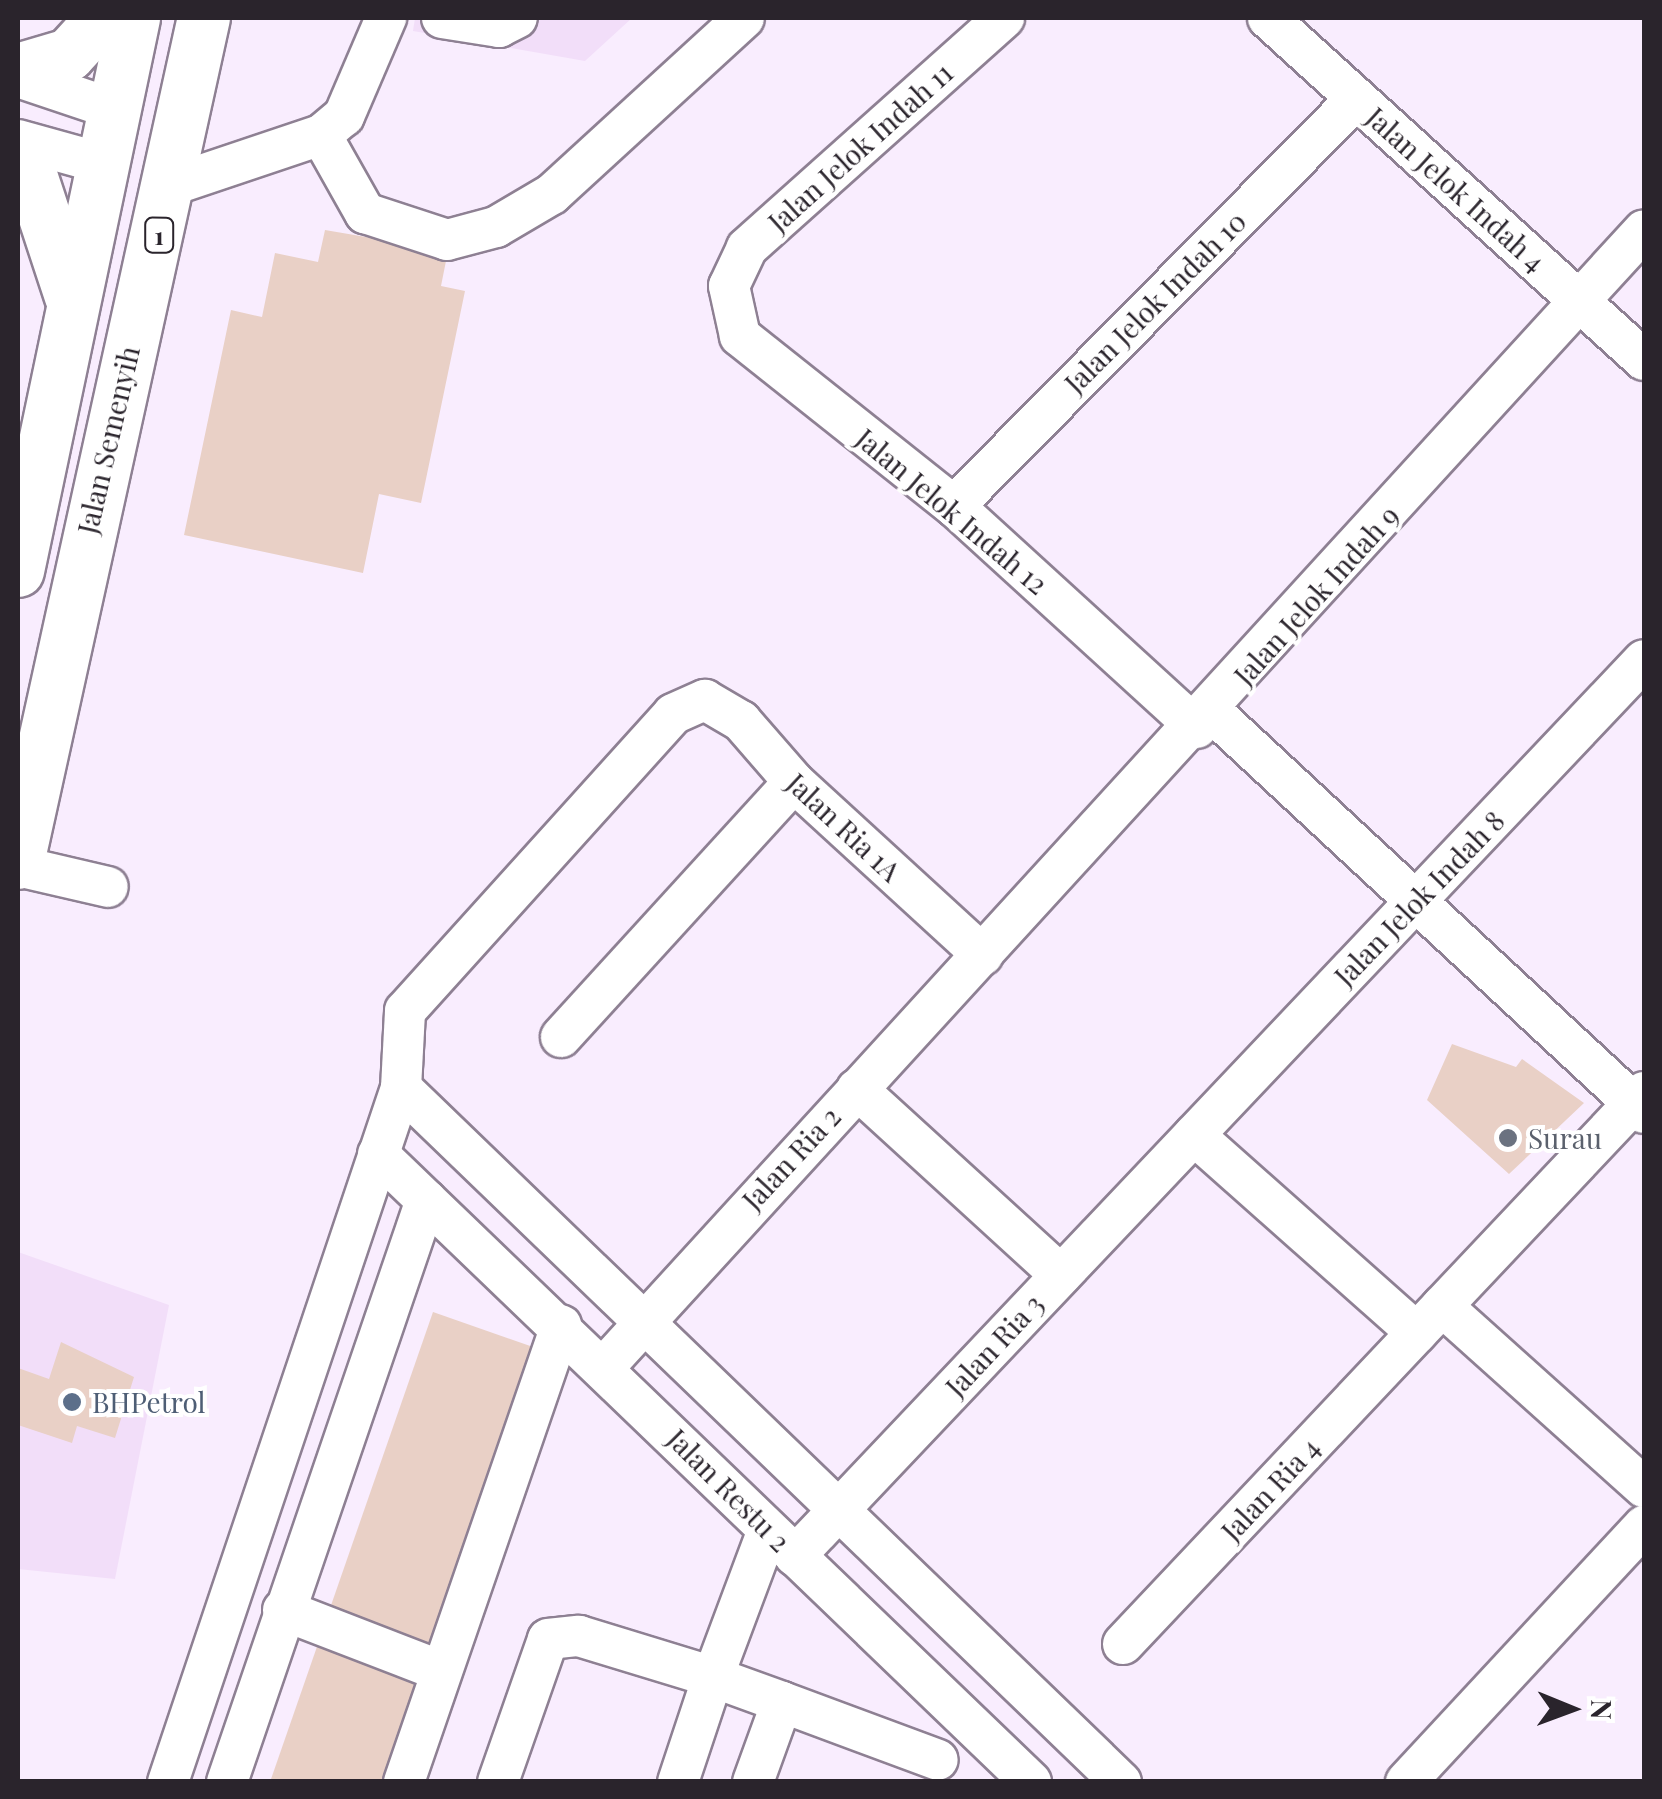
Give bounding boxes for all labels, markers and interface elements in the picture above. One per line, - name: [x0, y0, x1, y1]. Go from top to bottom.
- street label: Jalan Jelok Indah 11: [761, 55, 959, 239]
- street label: Jalan Jelok Indah 4: [1359, 100, 1553, 278]
- street label: Jalan Jelok Indah 10: [1057, 204, 1253, 400]
- road number: 1: [144, 215, 174, 255]
- street label: Jalan Semenyih: [70, 343, 146, 537]
- street label: Jalan Jelok Indah 12: [849, 421, 1055, 601]
- street label: Jalan Jelok Indah 9: [1227, 498, 1405, 692]
- street label: Jalan Ria 1A: [780, 766, 908, 888]
- street label: Jalan Jelok Indah 8: [1327, 803, 1511, 993]
- street label: Jalan Ria 2: [735, 1099, 847, 1217]
- place label: Surau: [1528, 1121, 1602, 1155]
- marker: Surau: [1497, 1127, 1519, 1149]
- street label: Jalan Ria 3: [938, 1287, 1050, 1403]
- place label: BHPetrol: [92, 1385, 206, 1419]
- marker: BHPetrol: [61, 1391, 83, 1413]
- street label: Jalan Restu 2: [661, 1422, 797, 1558]
- street label: Jalan Ria 4: [1214, 1430, 1326, 1548]
- north arrow: [1522, 1659, 1622, 1759]
- text: N: [1584, 1699, 1621, 1720]

